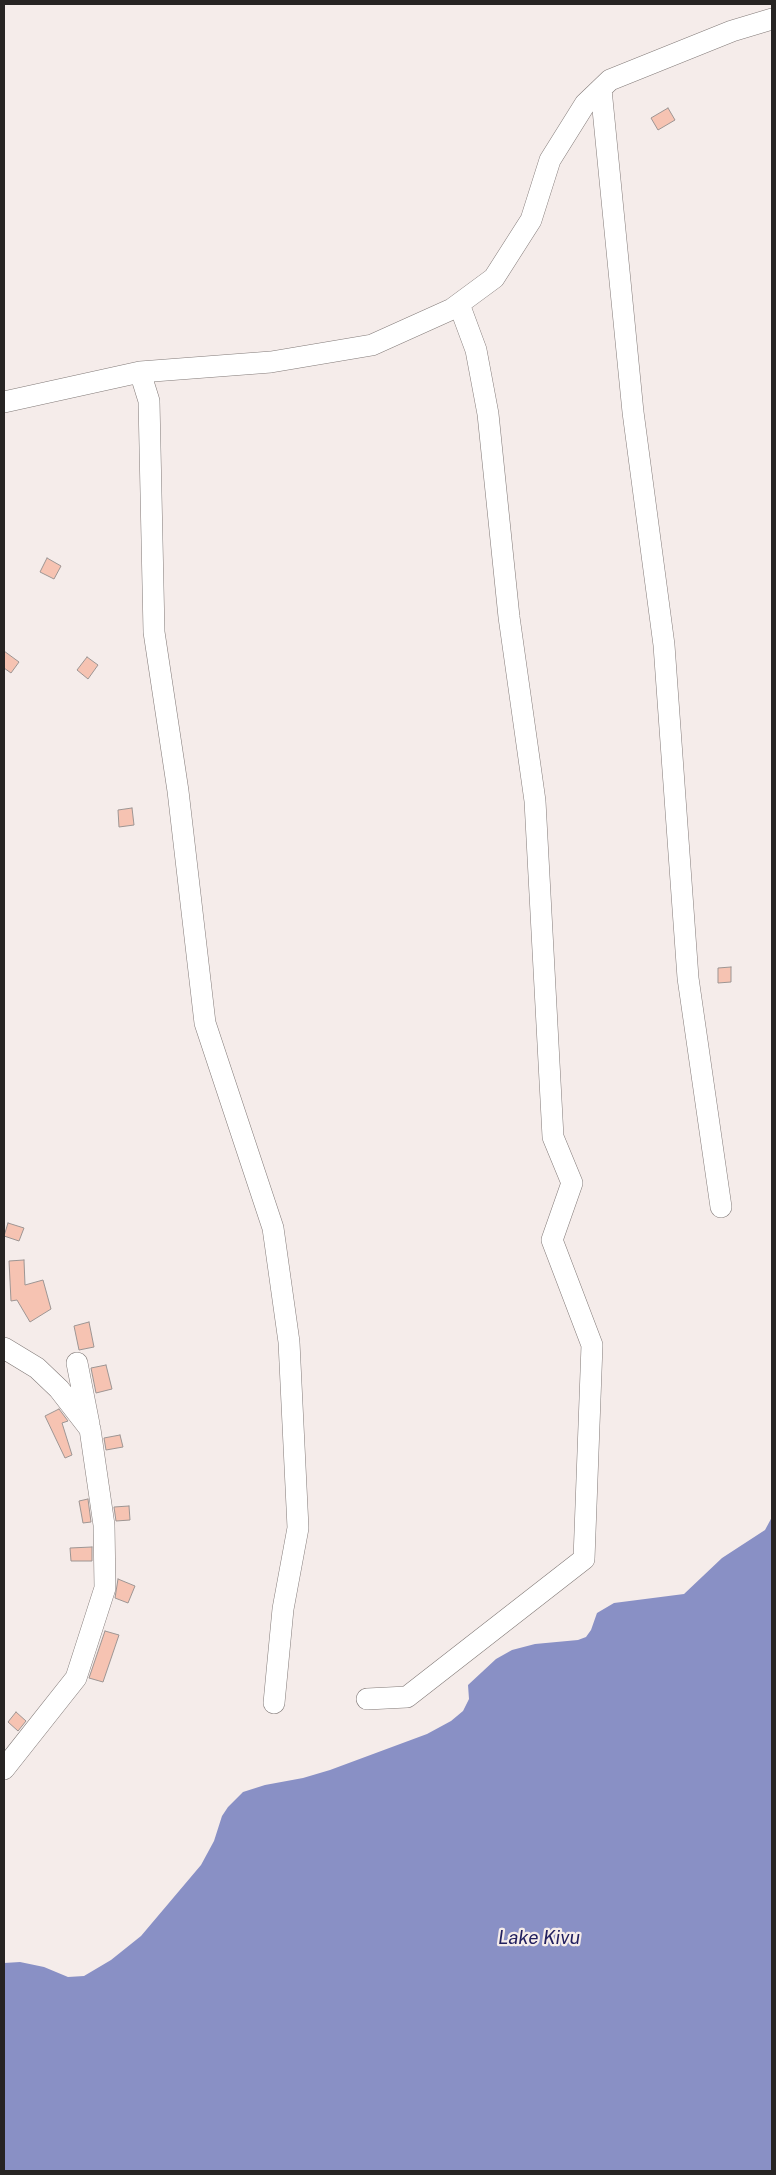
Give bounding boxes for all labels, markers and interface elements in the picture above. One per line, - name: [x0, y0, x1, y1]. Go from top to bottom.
- water label: Lake Kivu: [498, 1927, 580, 1949]

